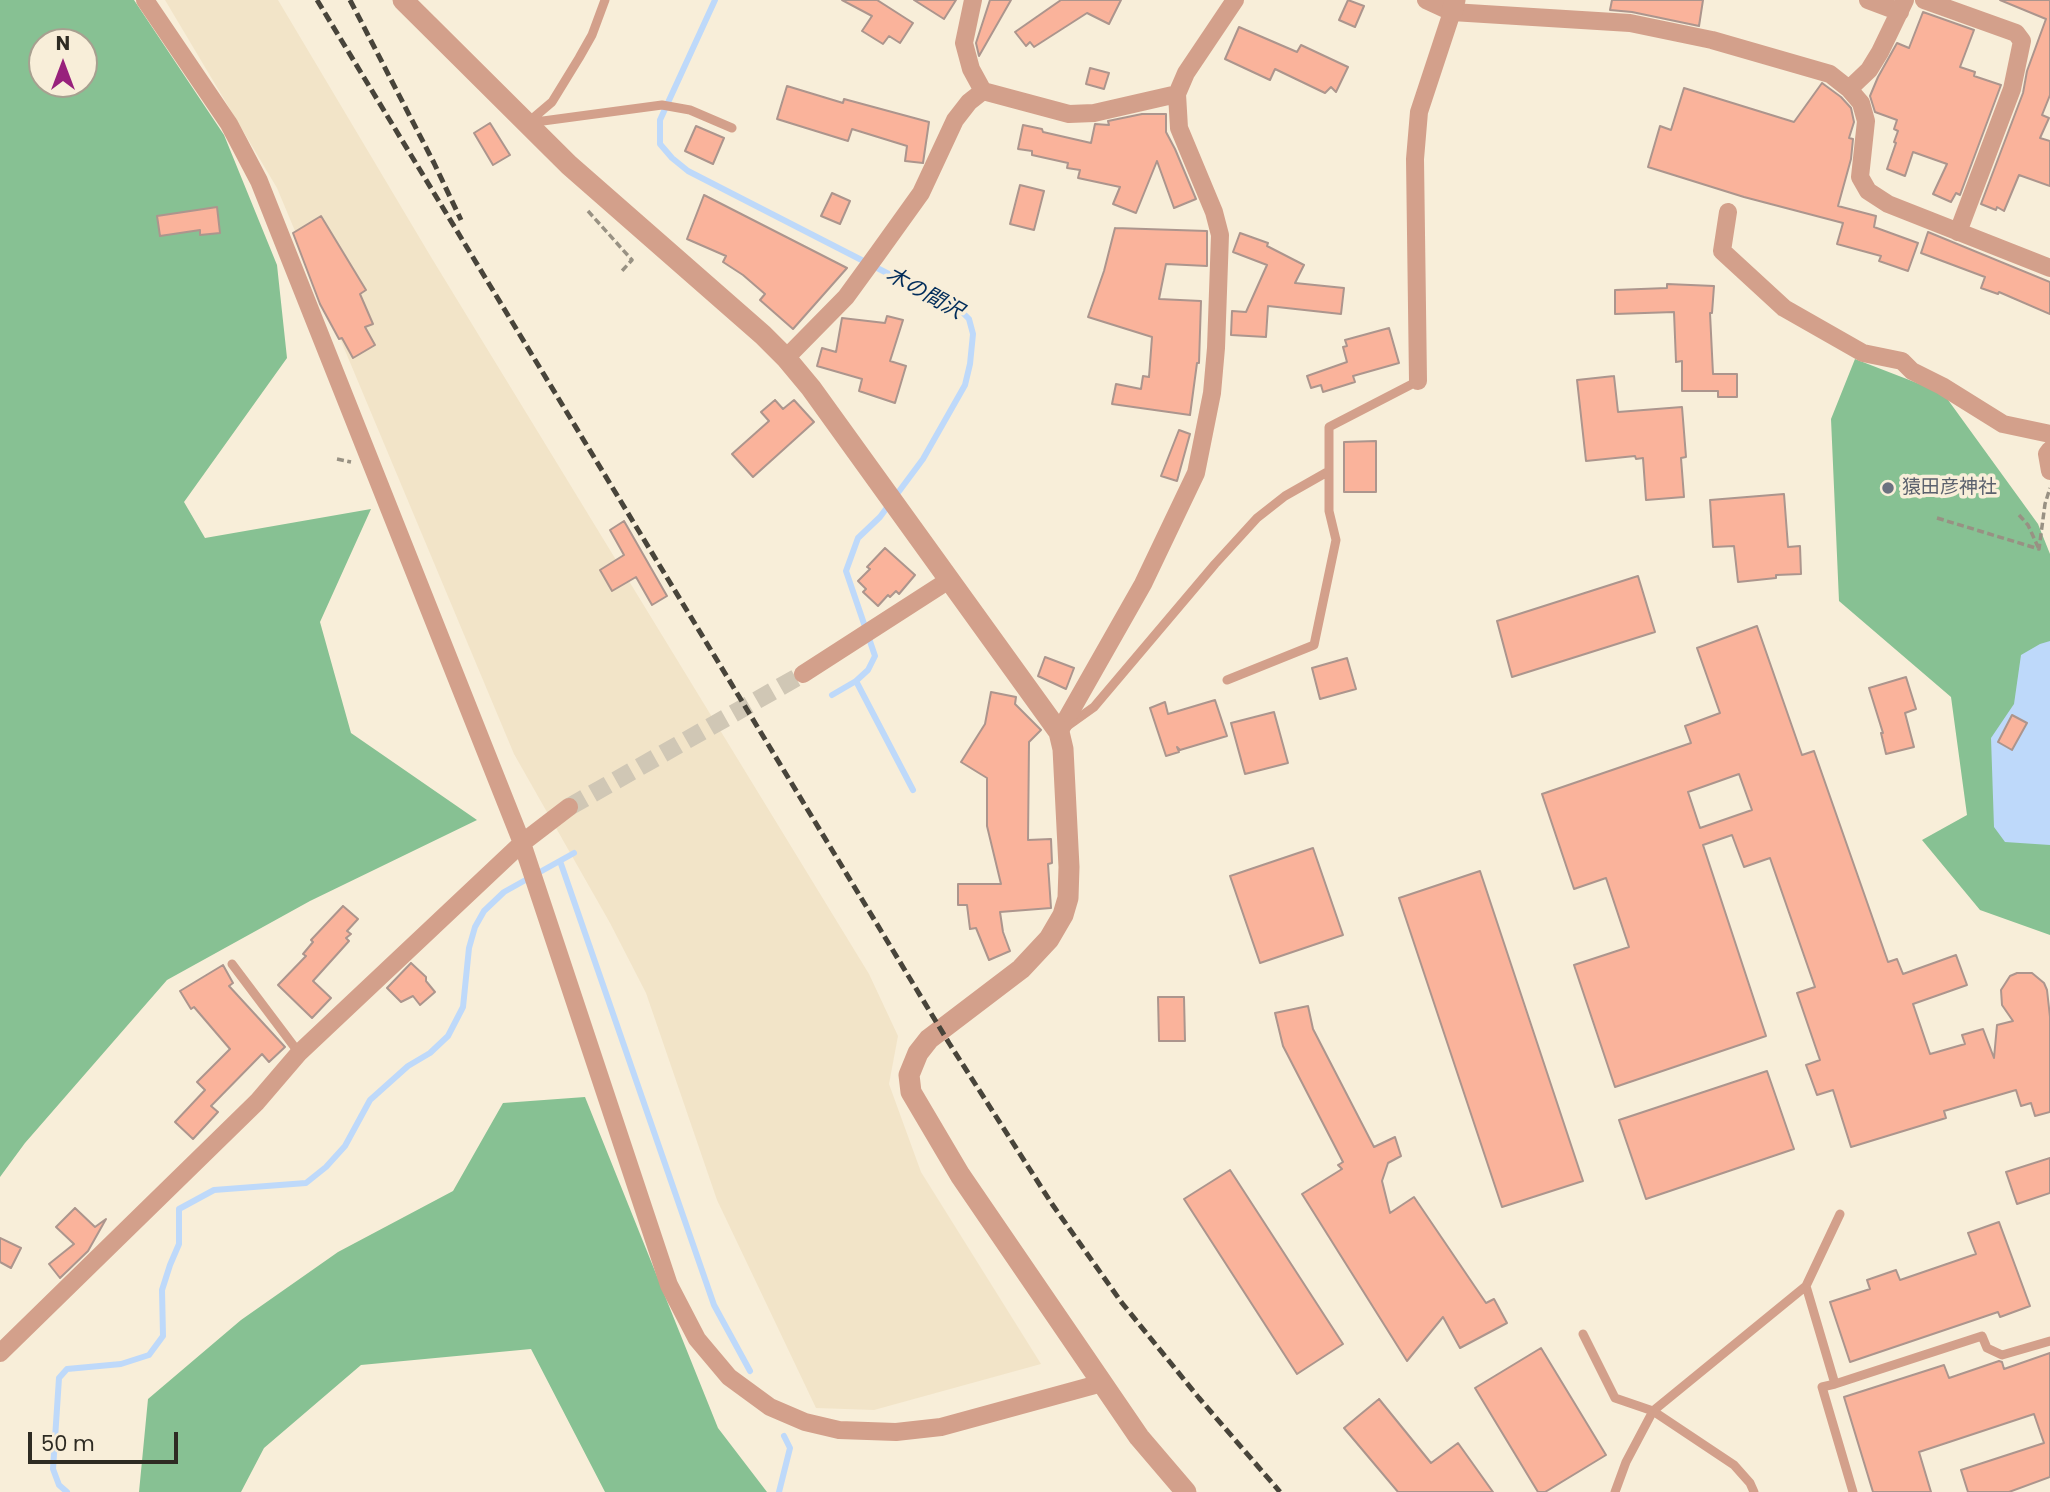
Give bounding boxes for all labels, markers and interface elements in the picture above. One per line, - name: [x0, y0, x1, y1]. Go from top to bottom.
- north arrow: [28, 28, 98, 98]
- text: N: [56, 30, 70, 57]
- water label: 木の間沢: [881, 263, 967, 325]
- place label: 猿田彦神社: [1902, 477, 1997, 499]
- marker: 猿田彦神社: [1880, 480, 1896, 496]
- scale bar: [32, 1418, 182, 1462]
- text: 50 m: [41, 1429, 95, 1458]

